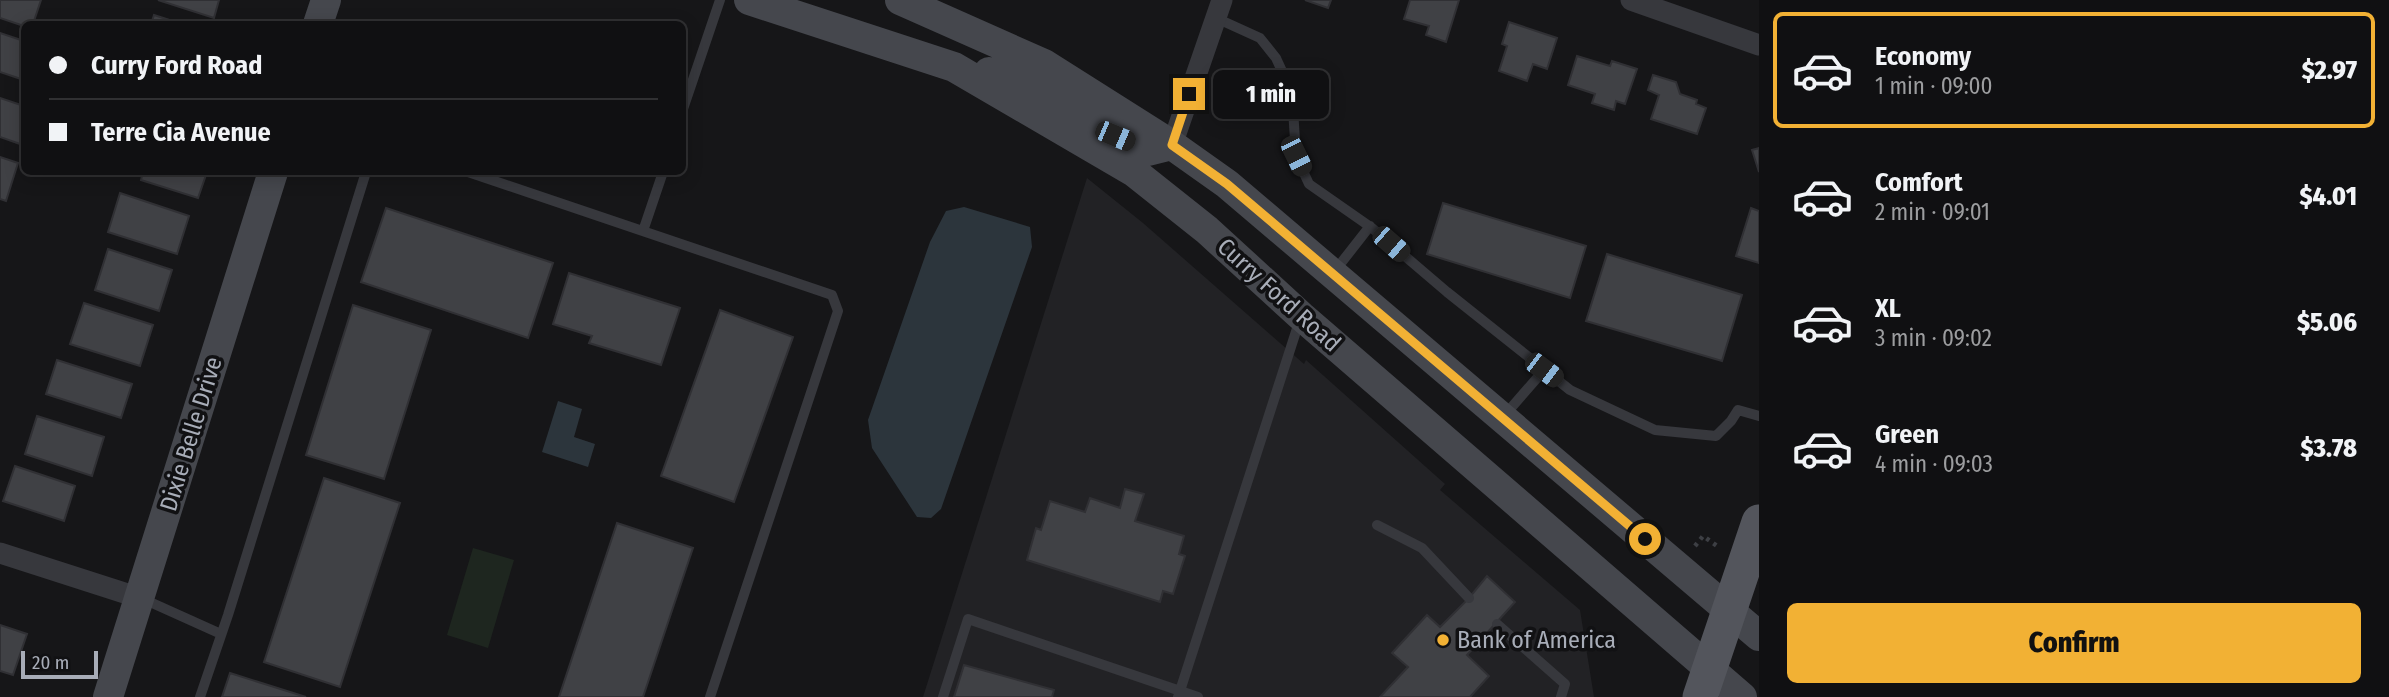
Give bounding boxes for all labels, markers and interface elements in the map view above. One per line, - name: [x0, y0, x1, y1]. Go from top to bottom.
- icon: car: [1791, 39, 1854, 102]
- text: Economy: [1875, 41, 1971, 72]
- text: Curry Ford Road: [91, 50, 262, 81]
- text: $2.97: [2302, 55, 2357, 86]
- callout: 1 min: [1214, 70, 1329, 119]
- text: 1 min · 09:00: [1875, 72, 1992, 100]
- route end: [1173, 78, 1205, 110]
- text: 1 min: [1246, 80, 1296, 108]
- text: Terre Cia Avenue: [91, 117, 271, 148]
- car: [1092, 118, 1139, 154]
- car: [1278, 133, 1315, 179]
- icon: car: [1791, 165, 1854, 228]
- text: Comfort: [1875, 167, 1963, 198]
- text: $4.01: [2300, 181, 2357, 212]
- text: 2 min · 09:01: [1875, 198, 1990, 226]
- car: [1369, 222, 1414, 266]
- street label: Curry Ford Road: [1212, 233, 1346, 357]
- icon: car: [1791, 291, 1854, 354]
- text: XL: [1875, 293, 1901, 324]
- text: $5.06: [2297, 307, 2357, 338]
- text: 3 min · 09:02: [1875, 324, 1992, 352]
- car: [1521, 349, 1568, 391]
- street label: Dixie Belle Drive: [154, 353, 228, 515]
- icon: car: [1791, 417, 1854, 480]
- text: Green: [1875, 419, 1939, 450]
- text: $3.78: [2301, 433, 2357, 464]
- text: 4 min · 09:03: [1875, 450, 1993, 478]
- route start: [1629, 523, 1661, 555]
- button: Confirm: [1787, 603, 2361, 683]
- place label: Bank of America: [1457, 626, 1616, 654]
- marker: Bank of America: [1435, 632, 1451, 648]
- scale bar: [21, 648, 98, 680]
- text: 20 m: [32, 651, 69, 674]

